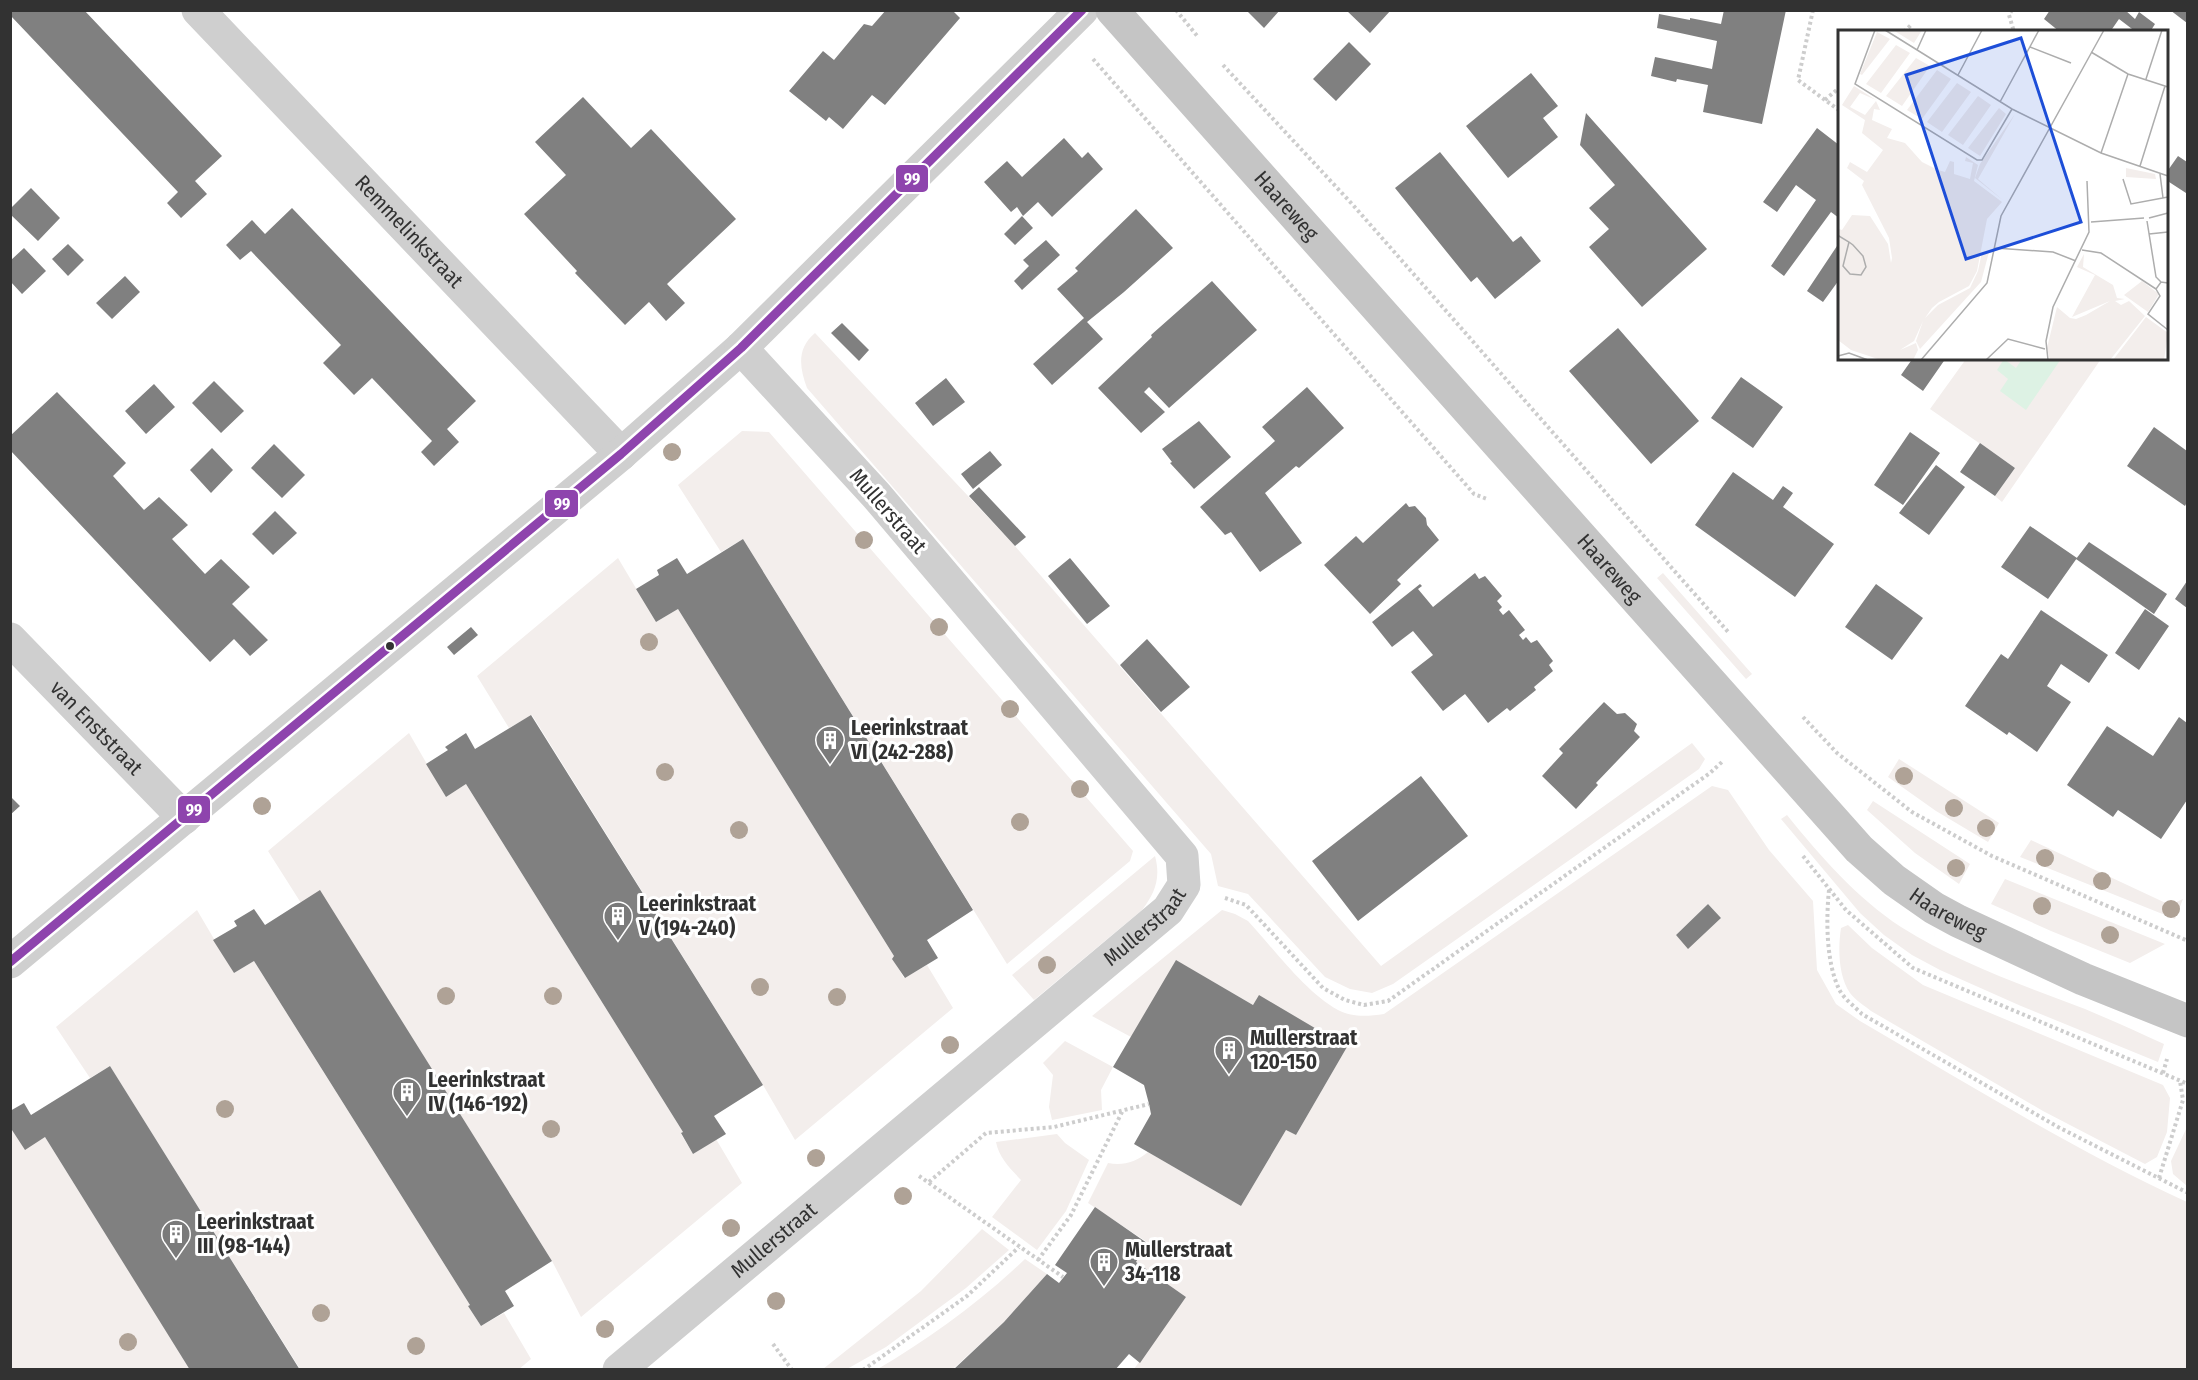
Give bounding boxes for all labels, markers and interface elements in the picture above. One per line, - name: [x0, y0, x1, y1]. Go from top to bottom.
- inset map: [1838, 30, 2168, 360]
- line badge: 99: [895, 164, 929, 193]
- street label: Haareweg: [1248, 166, 1324, 246]
- text: 99: [904, 169, 920, 188]
- street label: Remmelinkstraat: [349, 170, 469, 293]
- street label: Mullerstraat: [844, 463, 932, 559]
- line badge: 99: [544, 489, 579, 518]
- text: 99: [554, 494, 570, 513]
- street label: Haareweg: [1572, 529, 1647, 609]
- unlabelled marker: [384, 640, 396, 652]
- street label: van Enststraat: [45, 675, 148, 781]
- place label: Leerinkstraat VI (242-288): [850, 715, 969, 765]
- building icon: Leerinkstraat VI (242-288): [814, 724, 846, 766]
- line badge: 99: [177, 795, 211, 824]
- text: 99: [186, 800, 202, 819]
- street label: Haareweg: [1904, 882, 1991, 945]
- street label: Mullerstraat: [1098, 883, 1192, 972]
- place label: Leerinkstraat V (194-240): [638, 891, 757, 941]
- building icon: Leerinkstraat V (194-240): [602, 900, 634, 942]
- place label: Mullerstraat 120-150: [1250, 1025, 1358, 1075]
- building icon: Mullerstraat 120-150: [1213, 1034, 1245, 1076]
- place label: Leerinkstraat IV (146-192): [428, 1067, 546, 1117]
- building icon: Leerinkstraat IV (146-192): [391, 1076, 423, 1118]
- street label: Mullerstraat: [726, 1197, 822, 1284]
- place label: Leerinkstraat III (98-144): [197, 1209, 315, 1259]
- building icon: Leerinkstraat III (98-144): [160, 1218, 192, 1260]
- place label: Mullerstraat 34-118: [1124, 1237, 1233, 1287]
- building icon: Mullerstraat 34-118: [1088, 1246, 1120, 1288]

